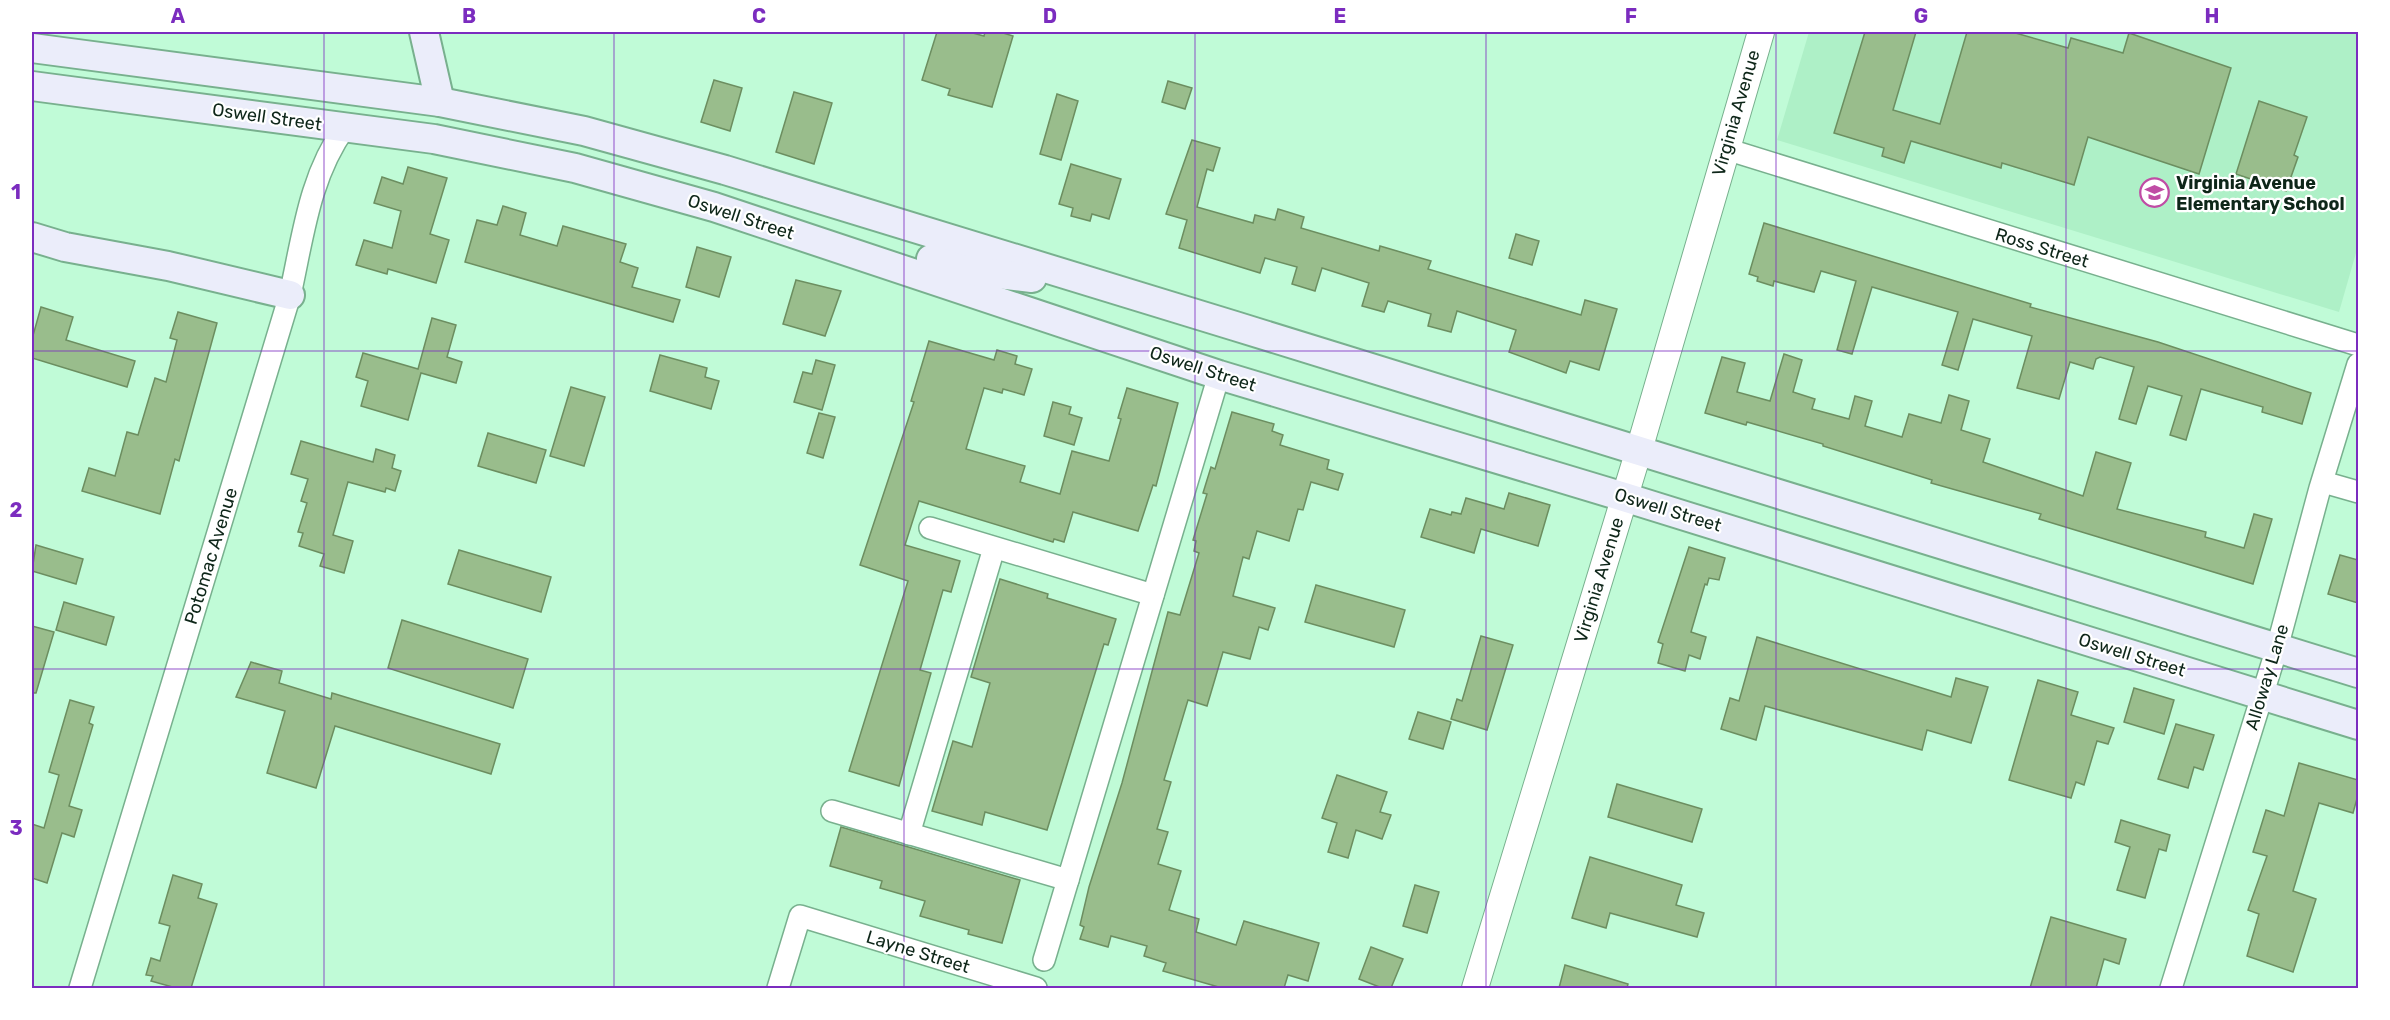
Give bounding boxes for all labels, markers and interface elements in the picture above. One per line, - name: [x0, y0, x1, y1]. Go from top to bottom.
- text: A: [171, 4, 186, 28]
- text: B: [462, 4, 476, 28]
- text: C: [752, 4, 766, 28]
- text: D: [1043, 4, 1057, 28]
- text: E: [1334, 4, 1346, 28]
- text: F: [1625, 4, 1637, 28]
- text: G: [1914, 4, 1928, 28]
- text: H: [2205, 4, 2219, 28]
- street label: Virginia Avenue: [1708, 47, 1764, 179]
- street label: Oswell Street: [211, 98, 323, 136]
- place label: Virginia Avenue Elementary School: [2176, 172, 2345, 215]
- school or university icon: Virginia Avenue Elementary School: [2139, 177, 2171, 209]
- text: 1: [11, 180, 21, 204]
- street label: Oswell Street: [685, 189, 797, 245]
- street label: Ross Street: [1992, 223, 2092, 273]
- street label: Oswell Street: [1147, 341, 1259, 397]
- street label: Oswell Street: [1612, 483, 1724, 537]
- street label: Potomac Avenue: [180, 485, 242, 627]
- text: 2: [10, 498, 23, 522]
- street label: Virginia Avenue: [1569, 515, 1629, 645]
- street label: Alloway Lane: [2240, 621, 2294, 733]
- street label: Oswell Street: [2076, 628, 2188, 682]
- text: 3: [9, 816, 23, 840]
- street label: Layne Street: [864, 926, 972, 978]

